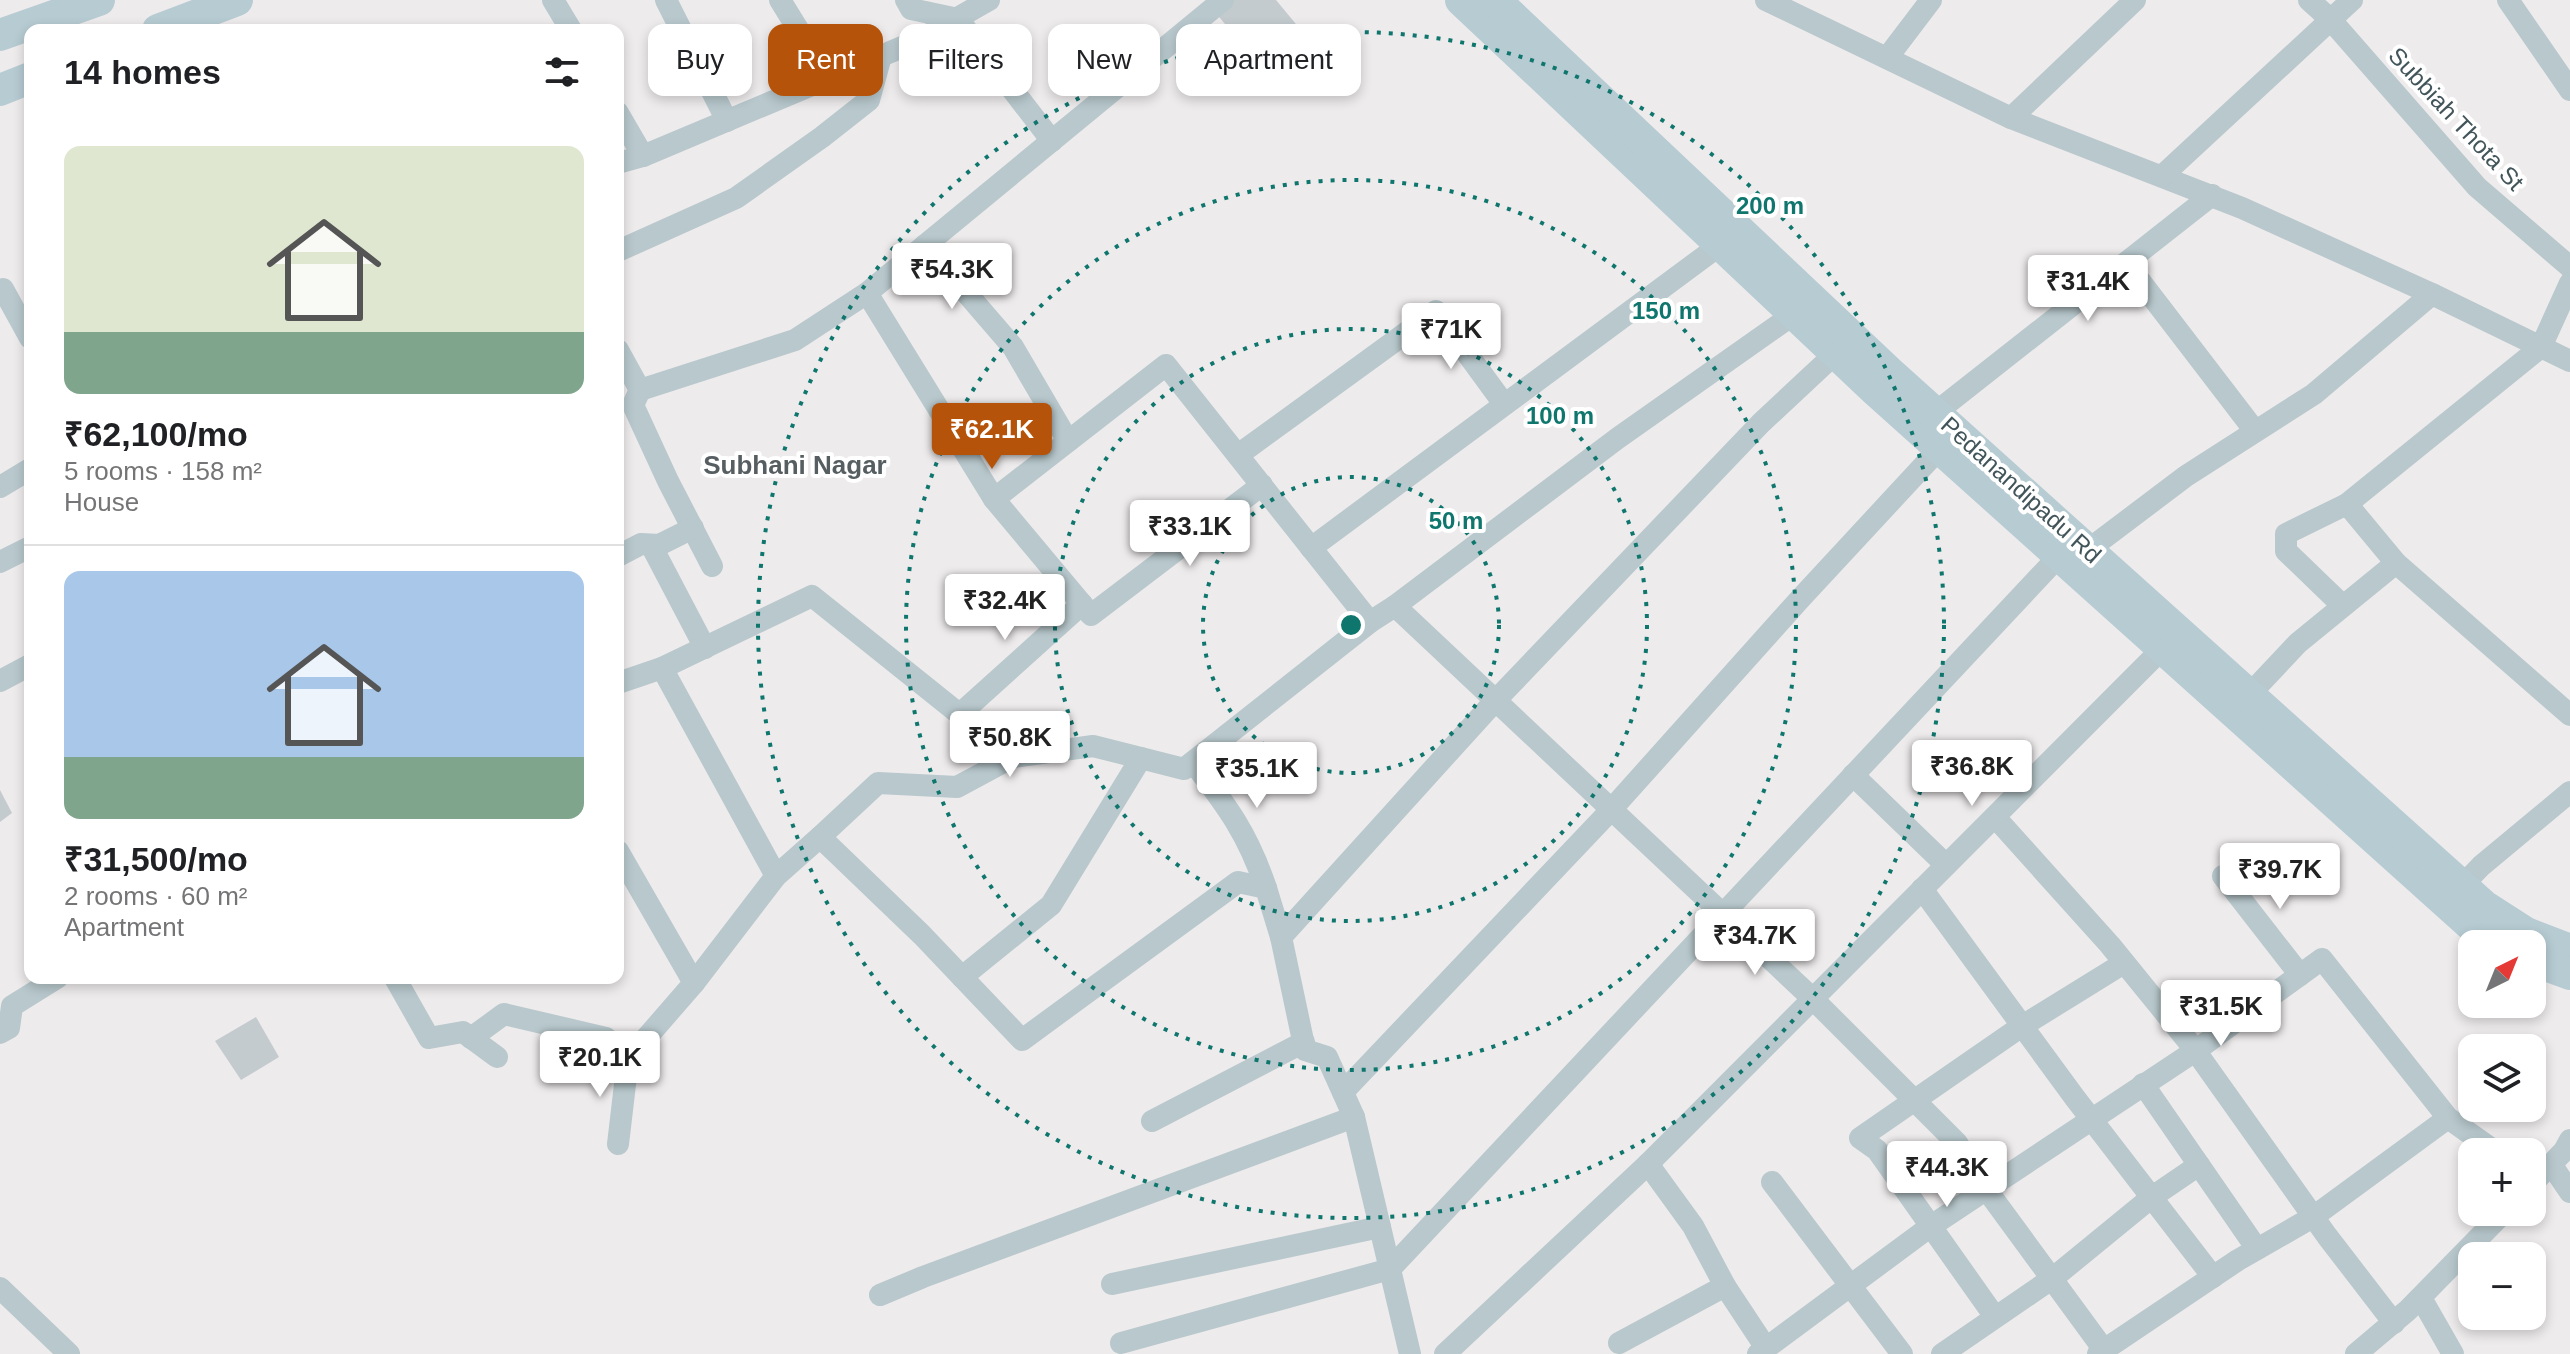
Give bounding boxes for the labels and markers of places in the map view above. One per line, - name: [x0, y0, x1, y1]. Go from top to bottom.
- pin: ₹54.3K: [887, 243, 1017, 311]
- pin: ₹31.4K: [2023, 255, 2153, 323]
- pin: ₹71K: [1404, 303, 1498, 371]
- pin: ₹62.1K: [927, 403, 1057, 471]
- pin: ₹33.1K: [1125, 500, 1255, 568]
- pin: ₹32.4K: [940, 574, 1070, 642]
- centre of rings: [1337, 611, 1365, 639]
- pin: ₹50.8K: [945, 711, 1075, 779]
- pin: ₹36.8K: [1907, 740, 2037, 808]
- pin: ₹35.1K: [1192, 742, 1322, 810]
- pin: ₹39.7K: [2215, 843, 2345, 911]
- pin: ₹34.7K: [1690, 909, 1820, 977]
- pin: ₹31.5K: [2156, 980, 2286, 1048]
- pin: ₹20.1K: [535, 1031, 665, 1099]
- pin: ₹44.3K: [1882, 1141, 2012, 1209]

